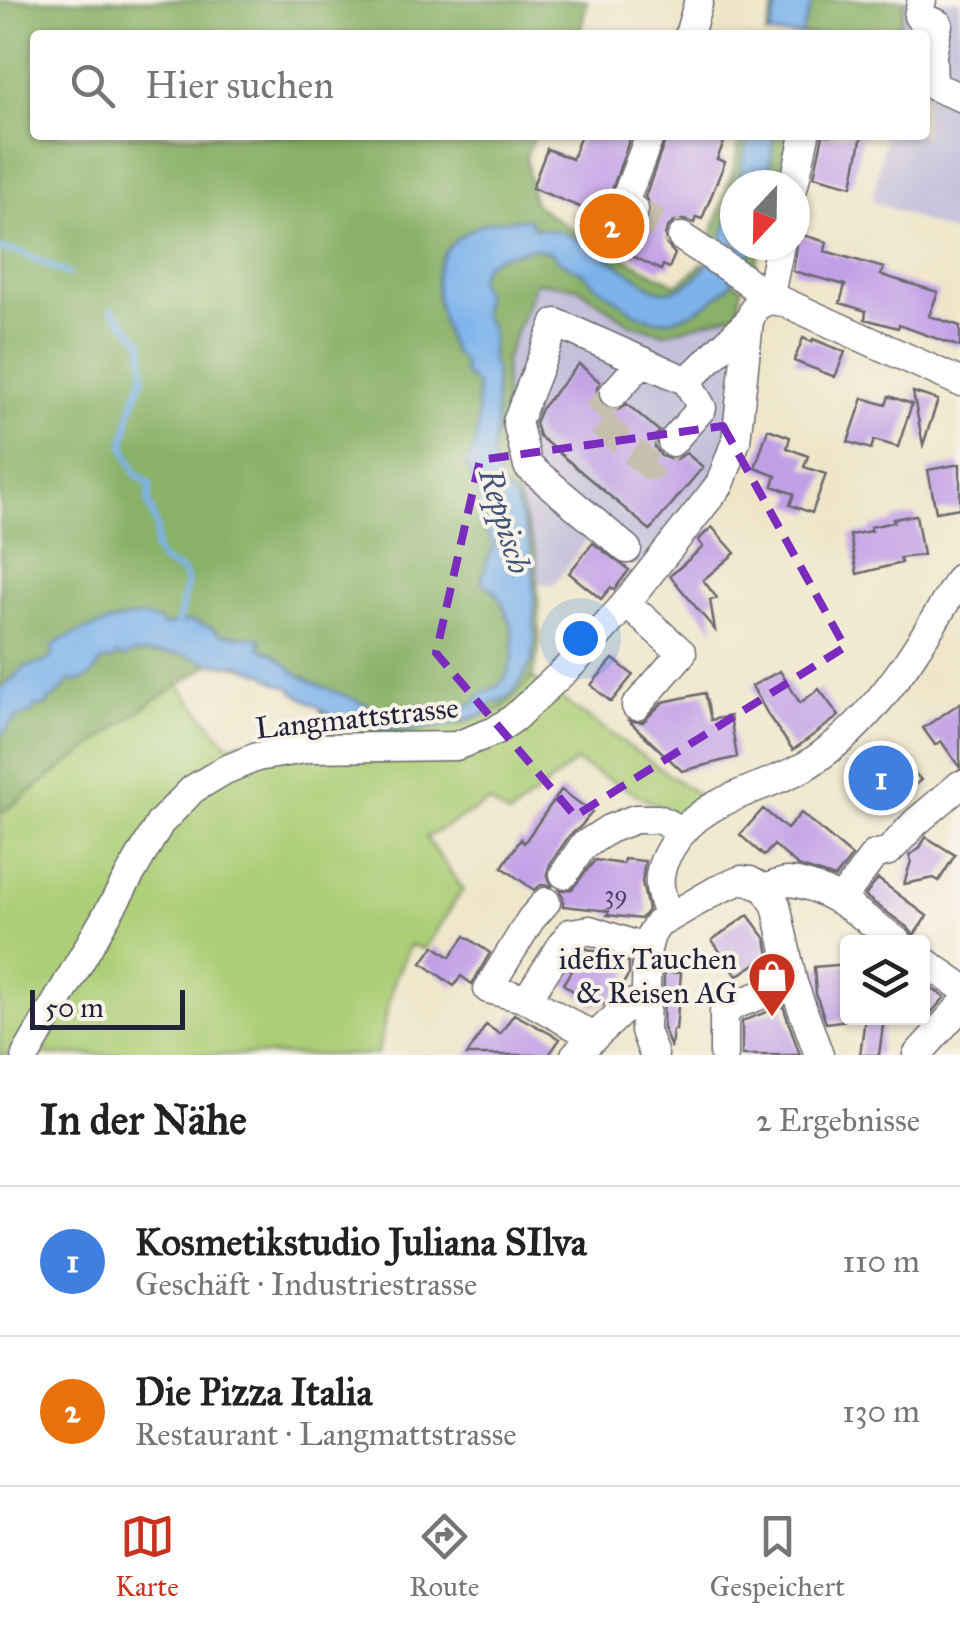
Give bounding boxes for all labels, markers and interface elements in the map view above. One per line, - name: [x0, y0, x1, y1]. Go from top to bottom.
- search box: [30, 30, 930, 140]
- icon: search: [65, 58, 120, 113]
- text: Hier suchen: [145, 62, 334, 108]
- north arrow: [720, 170, 810, 260]
- pin: 2: [580, 188, 644, 264]
- water label: Reppisch: [470, 463, 539, 579]
- your location: [555, 613, 606, 664]
- street label: Langmattstrasse: [254, 689, 460, 747]
- pin: 1: [848, 740, 914, 816]
- house number: 39: [604, 879, 628, 910]
- map controls: [840, 935, 930, 1025]
- button: layers: [840, 935, 930, 1025]
- place label: idefix Tauchen & Reisen AG: [559, 941, 737, 1011]
- shop icon: idefix Tauchen & Reisen AG: [746, 950, 798, 1018]
- scale bar: [30, 985, 185, 1030]
- text: 50 m: [45, 990, 104, 1025]
- text: In der Nähe: [40, 1094, 247, 1146]
- text: 2 Ergebnisse: [756, 1101, 920, 1140]
- text: Kosmetikstudio Juliana SIlva: [135, 1219, 587, 1265]
- text: 1: [66, 1242, 79, 1281]
- text: 110 m: [842, 1242, 920, 1281]
- text: Geschäft · Industriestrasse: [135, 1265, 477, 1304]
- text: Die Pizza Italia: [135, 1369, 373, 1415]
- text: 2: [65, 1392, 80, 1431]
- text: 130 m: [842, 1392, 920, 1431]
- text: Restaurant · Langmattstrasse: [135, 1415, 517, 1454]
- tab: Karte: [115, 1509, 179, 1604]
- tab: Route: [409, 1509, 480, 1604]
- tab: Gespeichert: [710, 1509, 845, 1604]

